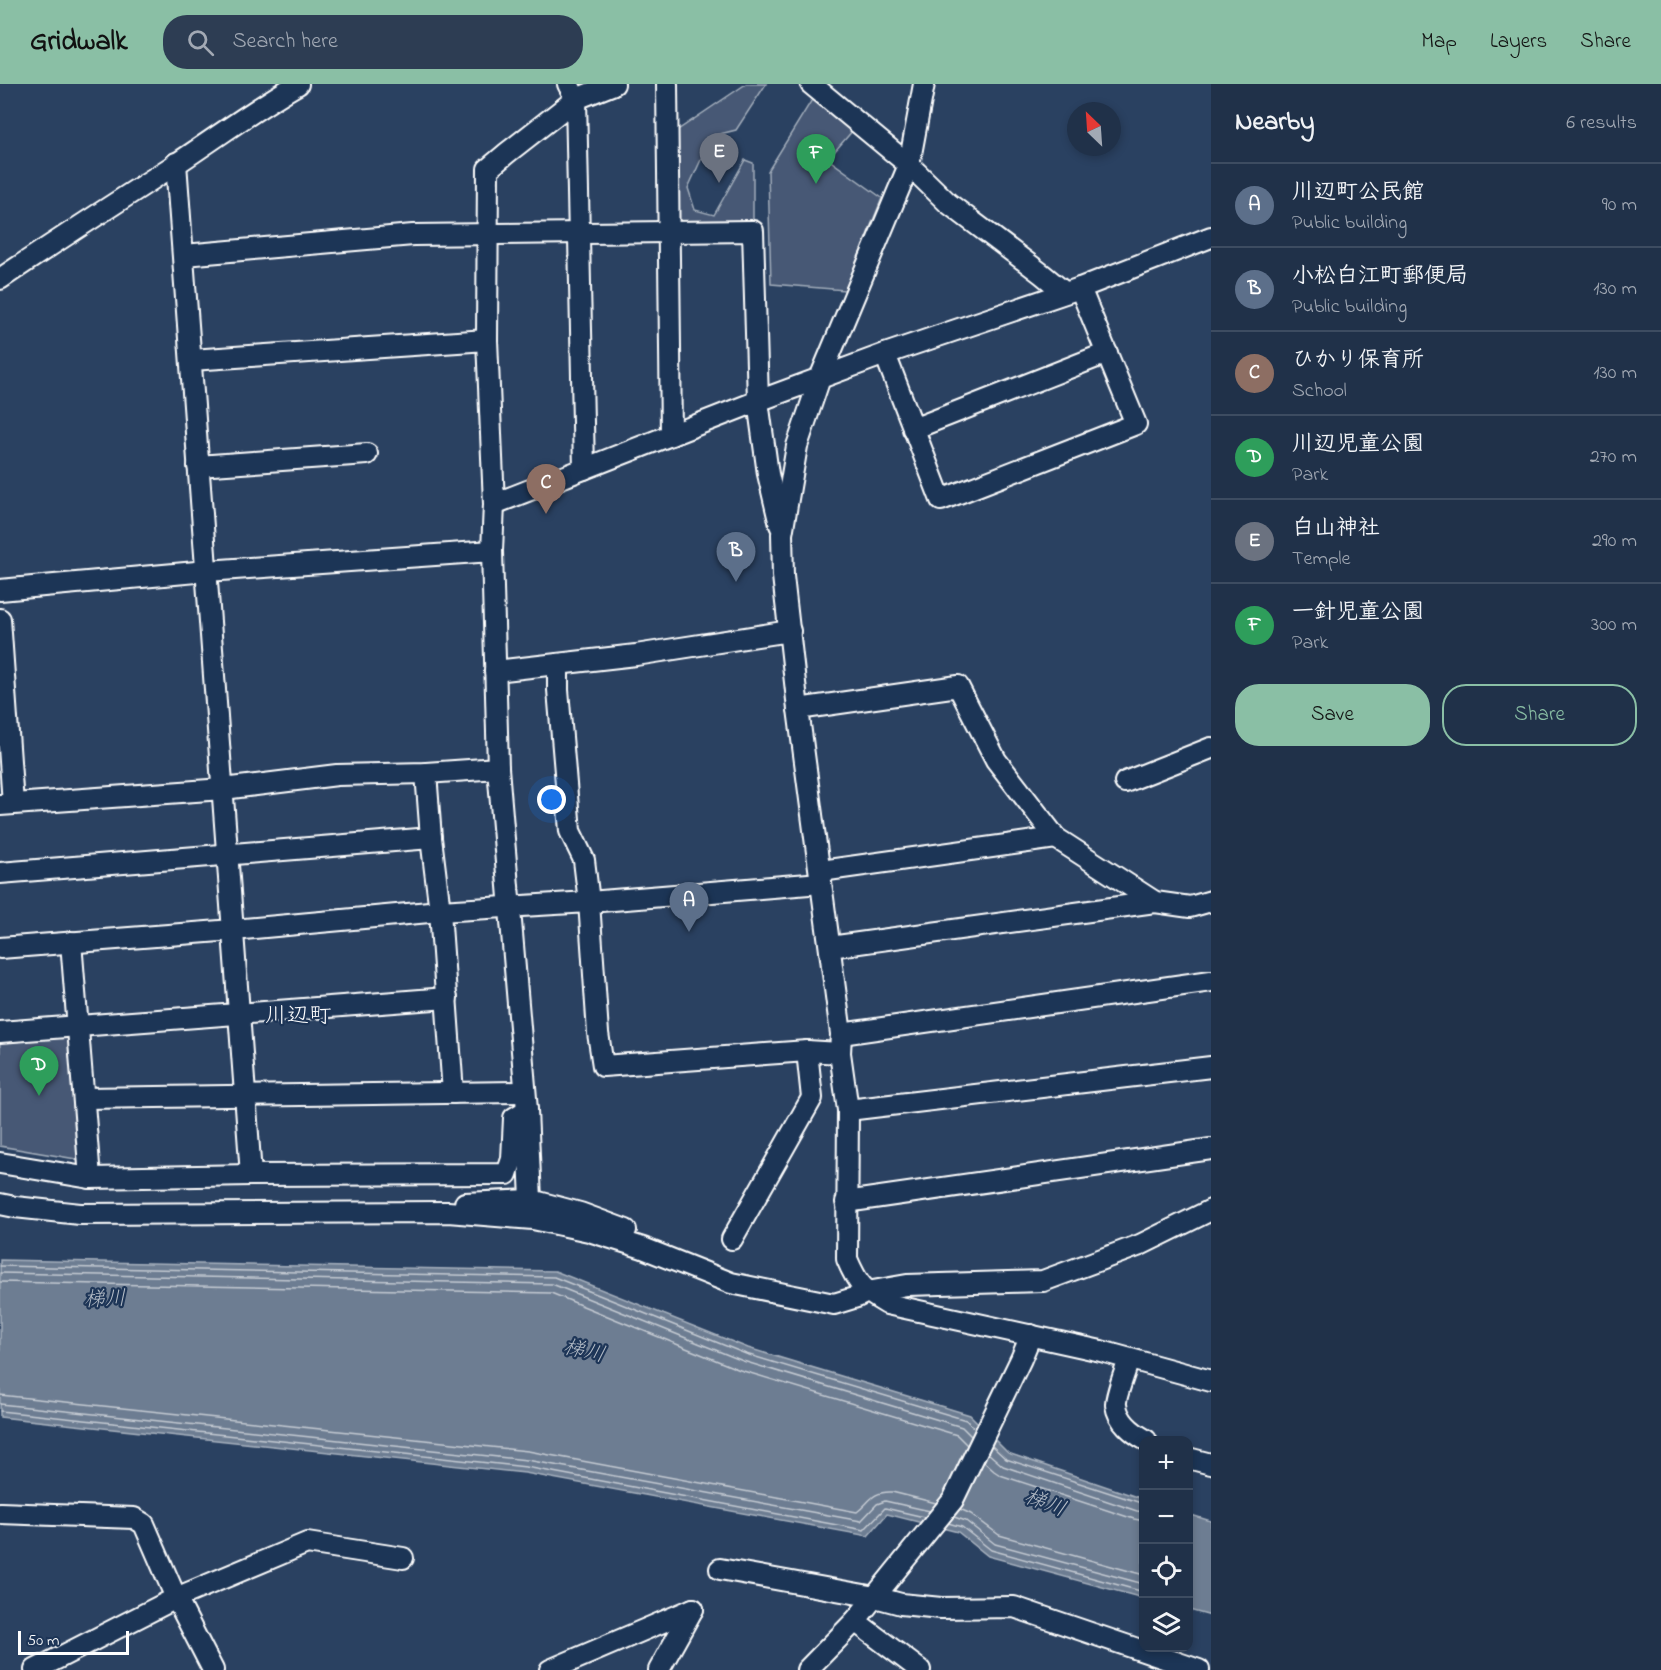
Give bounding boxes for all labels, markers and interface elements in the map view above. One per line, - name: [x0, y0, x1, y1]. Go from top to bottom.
- search box: [163, 15, 583, 69]
- text: Gridwalk: [30, 22, 127, 63]
- icon: search: [184, 26, 217, 59]
- text: Search here: [232, 26, 338, 58]
- text: Map: [1421, 27, 1457, 57]
- text: Layers: [1490, 27, 1547, 57]
- text: Share: [1580, 27, 1631, 57]
- north arrow: [1067, 102, 1121, 156]
- text: Nearby: [1235, 104, 1314, 142]
- text: 6 results: [1566, 109, 1637, 138]
- pin: E: [700, 134, 738, 183]
- pin: F: [796, 135, 836, 184]
- text: 川辺町公民館: [1292, 177, 1424, 209]
- text: A: [1248, 191, 1261, 220]
- text: 90 m: [1602, 191, 1637, 220]
- text: Public building: [1292, 209, 1407, 238]
- text: 小松白江町郵便局: [1292, 261, 1468, 293]
- text: B: [1248, 275, 1261, 304]
- text: 130 m: [1593, 275, 1637, 304]
- text: Public building: [1292, 293, 1407, 322]
- text: ひかり保育所: [1292, 345, 1424, 377]
- text: C: [1249, 359, 1260, 388]
- text: 130 m: [1593, 359, 1637, 388]
- text: School: [1292, 377, 1347, 406]
- text: 川辺児童公園: [1292, 429, 1424, 461]
- text: D: [1247, 443, 1262, 472]
- text: 270 m: [1590, 443, 1637, 472]
- text: Park: [1292, 461, 1328, 490]
- pin: C: [526, 464, 566, 514]
- text: 白山神社: [1292, 513, 1380, 545]
- text: E: [1248, 527, 1261, 556]
- text: 290 m: [1592, 527, 1637, 556]
- pin: B: [716, 532, 756, 582]
- text: Temple: [1292, 545, 1351, 574]
- text: 一針児童公園: [1292, 597, 1424, 629]
- text: F: [1248, 611, 1261, 640]
- text: 300 m: [1591, 611, 1637, 640]
- text: Park: [1292, 629, 1328, 658]
- button: Save: [1235, 684, 1430, 746]
- button: Share: [1442, 684, 1637, 746]
- your location: [537, 785, 566, 814]
- pin: A: [670, 882, 708, 932]
- district label: 川辺町: [265, 1001, 331, 1033]
- pin: D: [20, 1046, 58, 1096]
- water label: 梯川: [83, 1284, 127, 1316]
- water label: 梯川: [560, 1333, 608, 1371]
- map controls: [1139, 1436, 1193, 1652]
- button: +: [1139, 1436, 1193, 1490]
- water label: 梯川: [1020, 1482, 1070, 1526]
- button: −: [1139, 1490, 1193, 1544]
- button: locate: [1139, 1544, 1193, 1598]
- button: layers: [1139, 1598, 1193, 1652]
- scale bar: [18, 1628, 129, 1656]
- text: 50 m: [27, 1629, 59, 1653]

